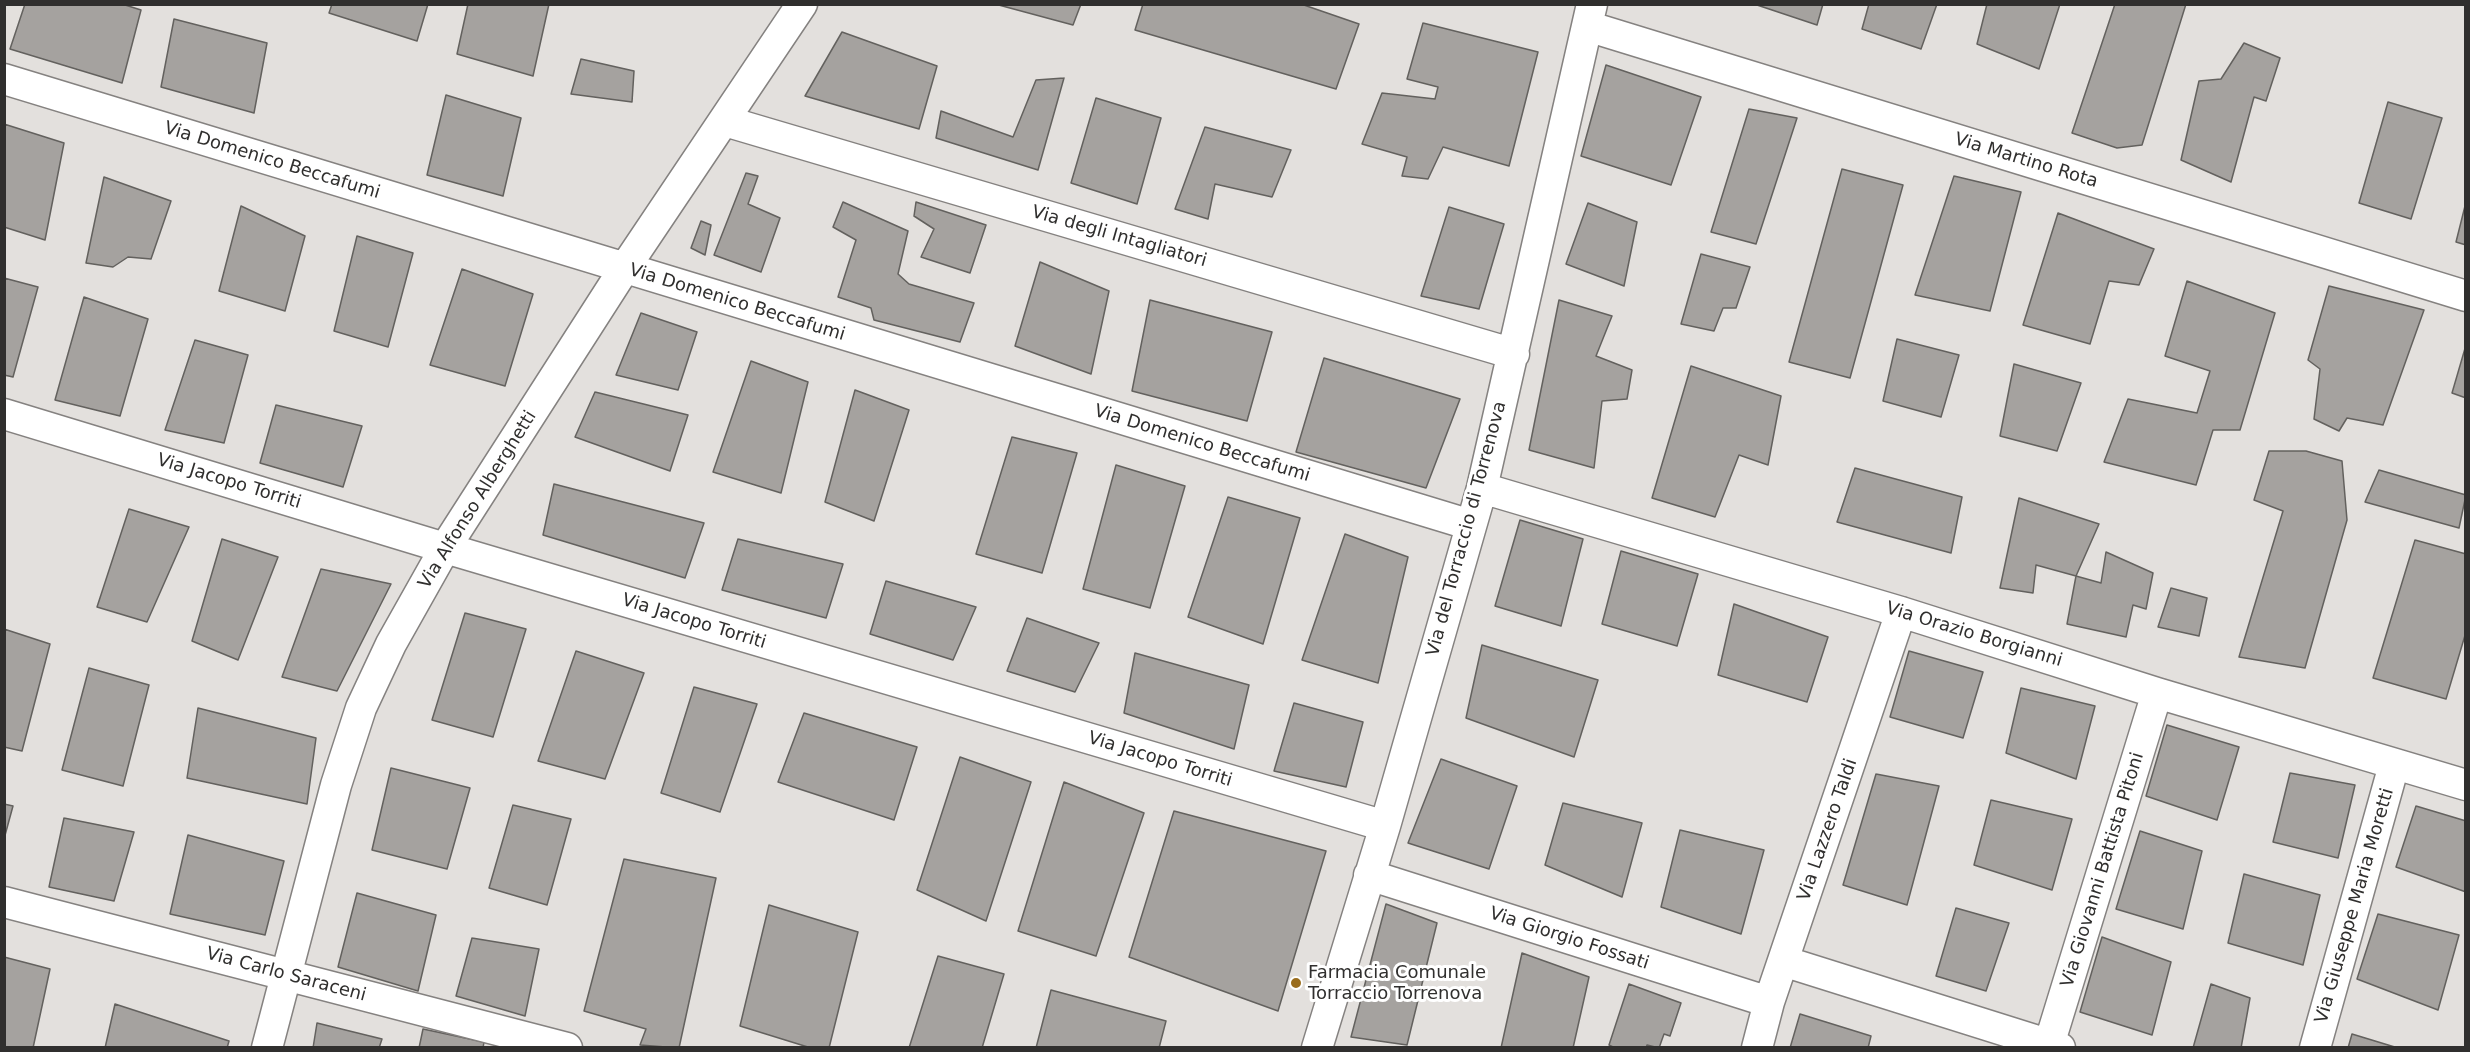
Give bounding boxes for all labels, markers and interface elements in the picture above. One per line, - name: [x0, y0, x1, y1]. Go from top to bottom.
- street label: Via Domenico Beccafumi: [161, 118, 383, 204]
- street label: Via Martino Rota: [1952, 129, 2100, 193]
- street label: Via degli Intagliatori: [1029, 202, 1209, 272]
- street label: Via Domenico Beccafumi: [626, 260, 848, 346]
- street label: Via del Torraccio di Torrenova: [1423, 399, 1511, 659]
- street label: Via Domenico Beccafumi: [1091, 401, 1313, 487]
- street label: Via Alfonso Alberghetti: [414, 407, 542, 593]
- street label: Via Jacopo Torriti: [154, 450, 304, 514]
- street label: Via Jacopo Torriti: [619, 590, 769, 654]
- street label: Via Orazio Borgianni: [1883, 598, 2065, 672]
- street label: Via Jacopo Torriti: [1085, 728, 1235, 792]
- street label: Via Giovanni Battista Pitoni: [2057, 750, 2149, 990]
- street label: Via Lazzero Taldi: [1794, 756, 1862, 904]
- street label: Via Giuseppe Maria Moretti: [2311, 786, 2399, 1026]
- street label: Via Giorgio Fossati: [1487, 903, 1651, 975]
- street label: Via Carlo Saraceni: [204, 943, 368, 1007]
- place label: Farmacia Comunale Torraccio Torrenova: [1308, 962, 1486, 1004]
- marker: Farmacia Comunale Torraccio Torrenova: [1289, 976, 1303, 990]

